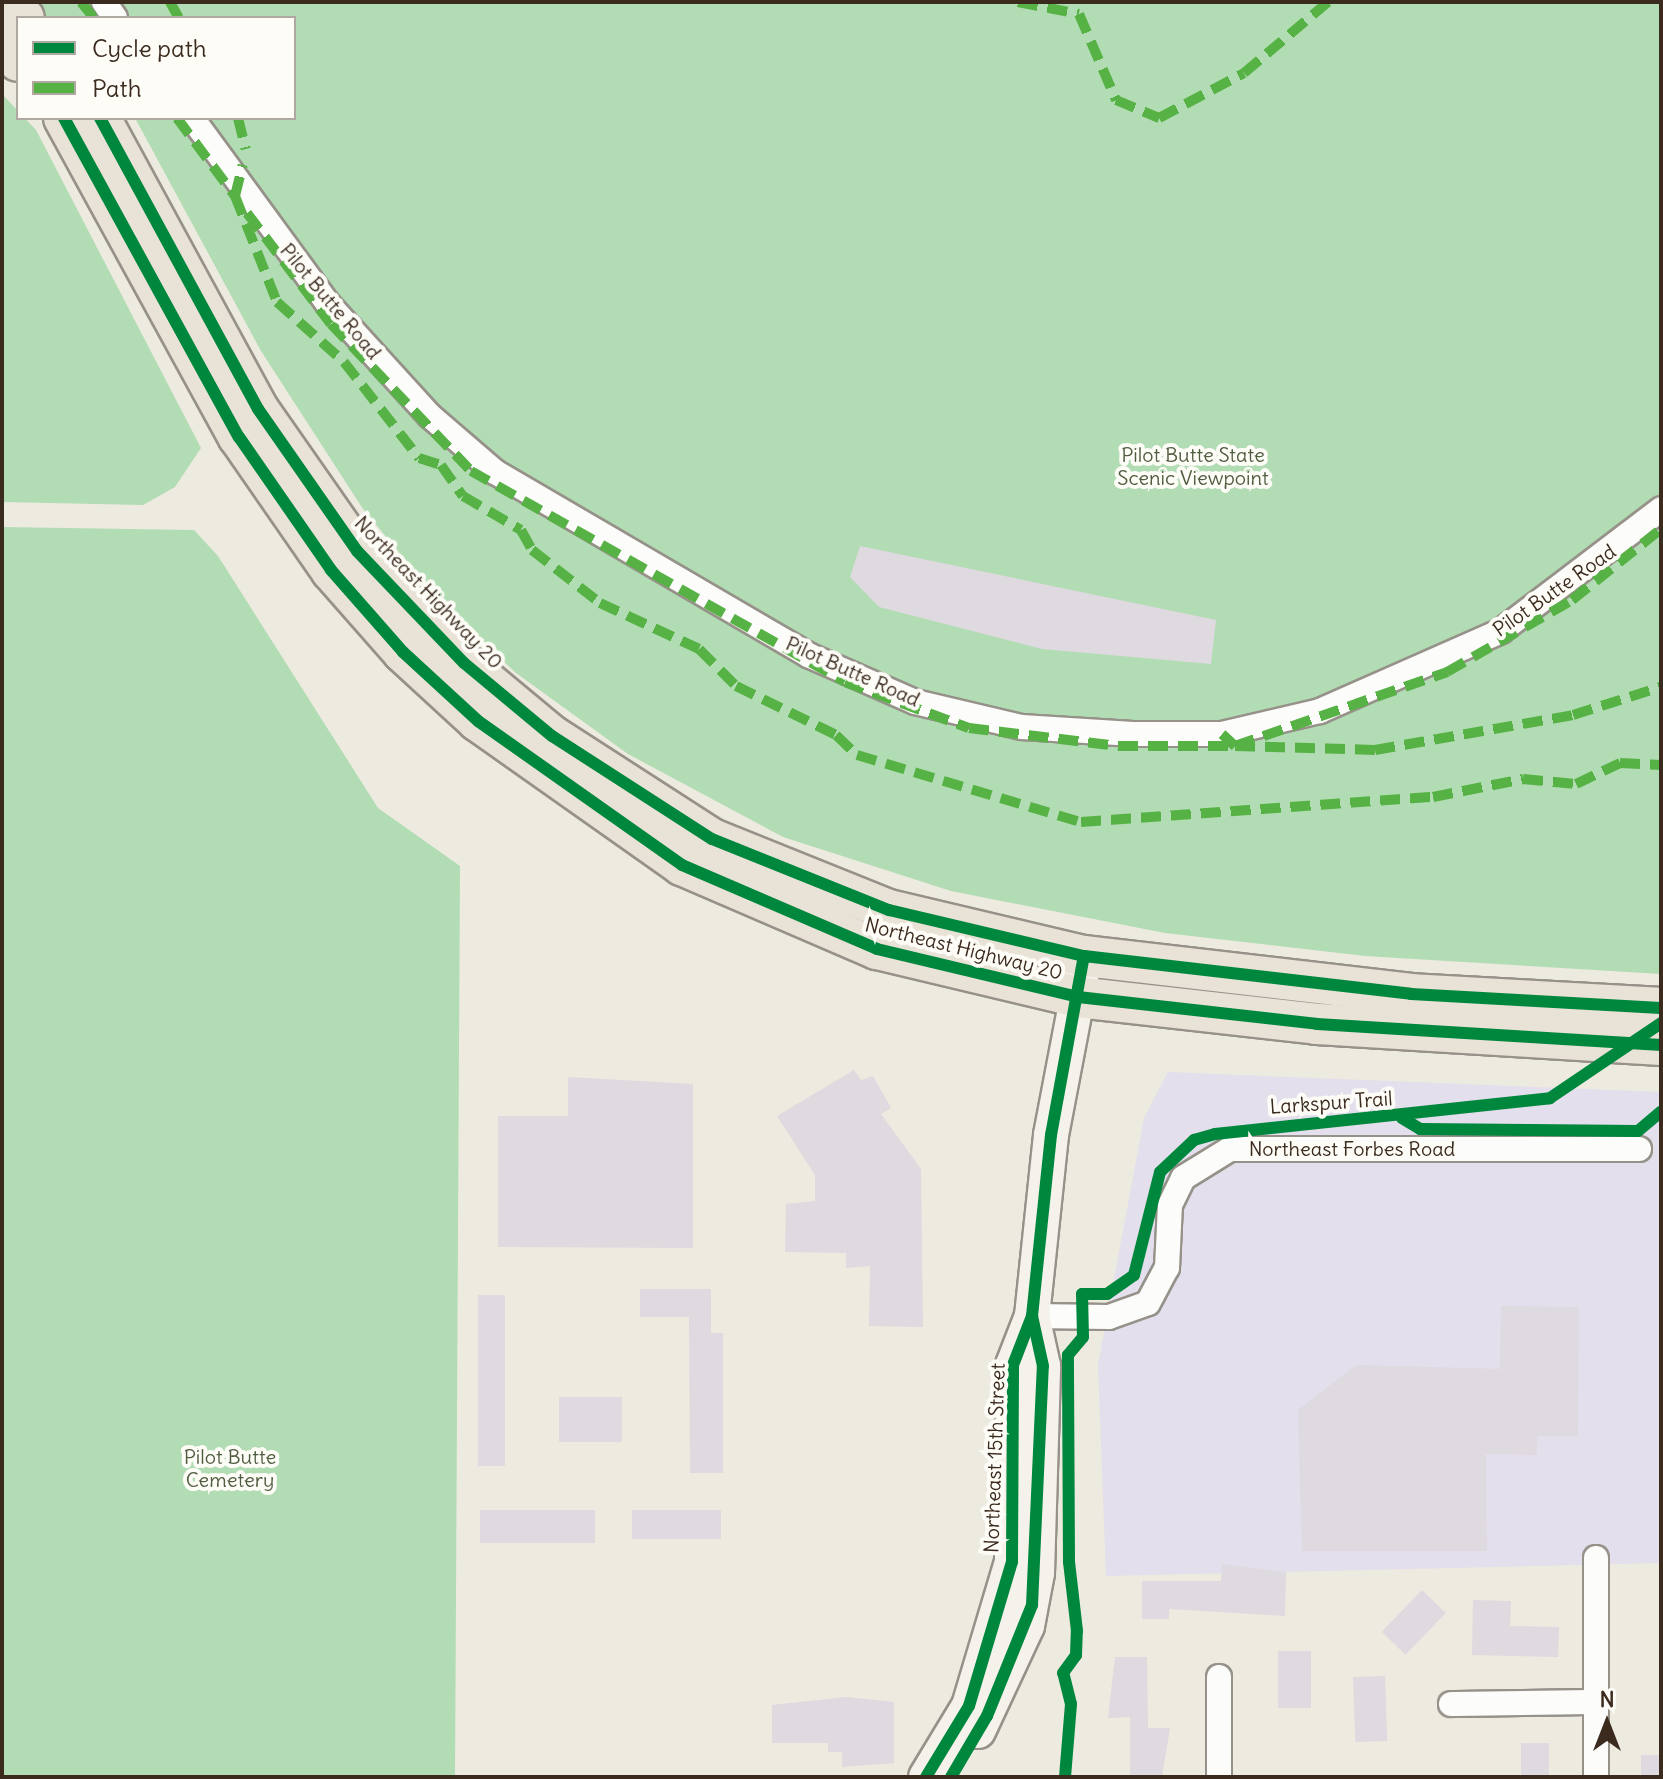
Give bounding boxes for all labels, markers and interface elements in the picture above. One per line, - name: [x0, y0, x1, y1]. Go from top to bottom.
- legend: [16, 16, 296, 120]
- text: Cycle path: [92, 33, 207, 63]
- text: Path: [92, 73, 142, 103]
- street label: Pilot Butte Road: [276, 238, 386, 364]
- park label: Pilot Butte State Scenic Viewpoint: [1117, 442, 1269, 489]
- street label: Northeast Highway 20: [350, 511, 508, 673]
- street label: Pilot Butte Road: [1488, 539, 1620, 641]
- street label: Pilot Butte Road: [782, 631, 924, 711]
- street label: Northeast Highway 20: [863, 912, 1065, 984]
- street label: Larkspur Trail: [1269, 1086, 1393, 1118]
- street label: Northeast Forbes Road: [1249, 1136, 1455, 1160]
- street label: Northeast 15th Street: [979, 1363, 1009, 1553]
- park label: Pilot Butte Cemetery: [184, 1445, 276, 1492]
- north arrow: [1567, 1683, 1647, 1763]
- text: N: [1599, 1685, 1615, 1713]

